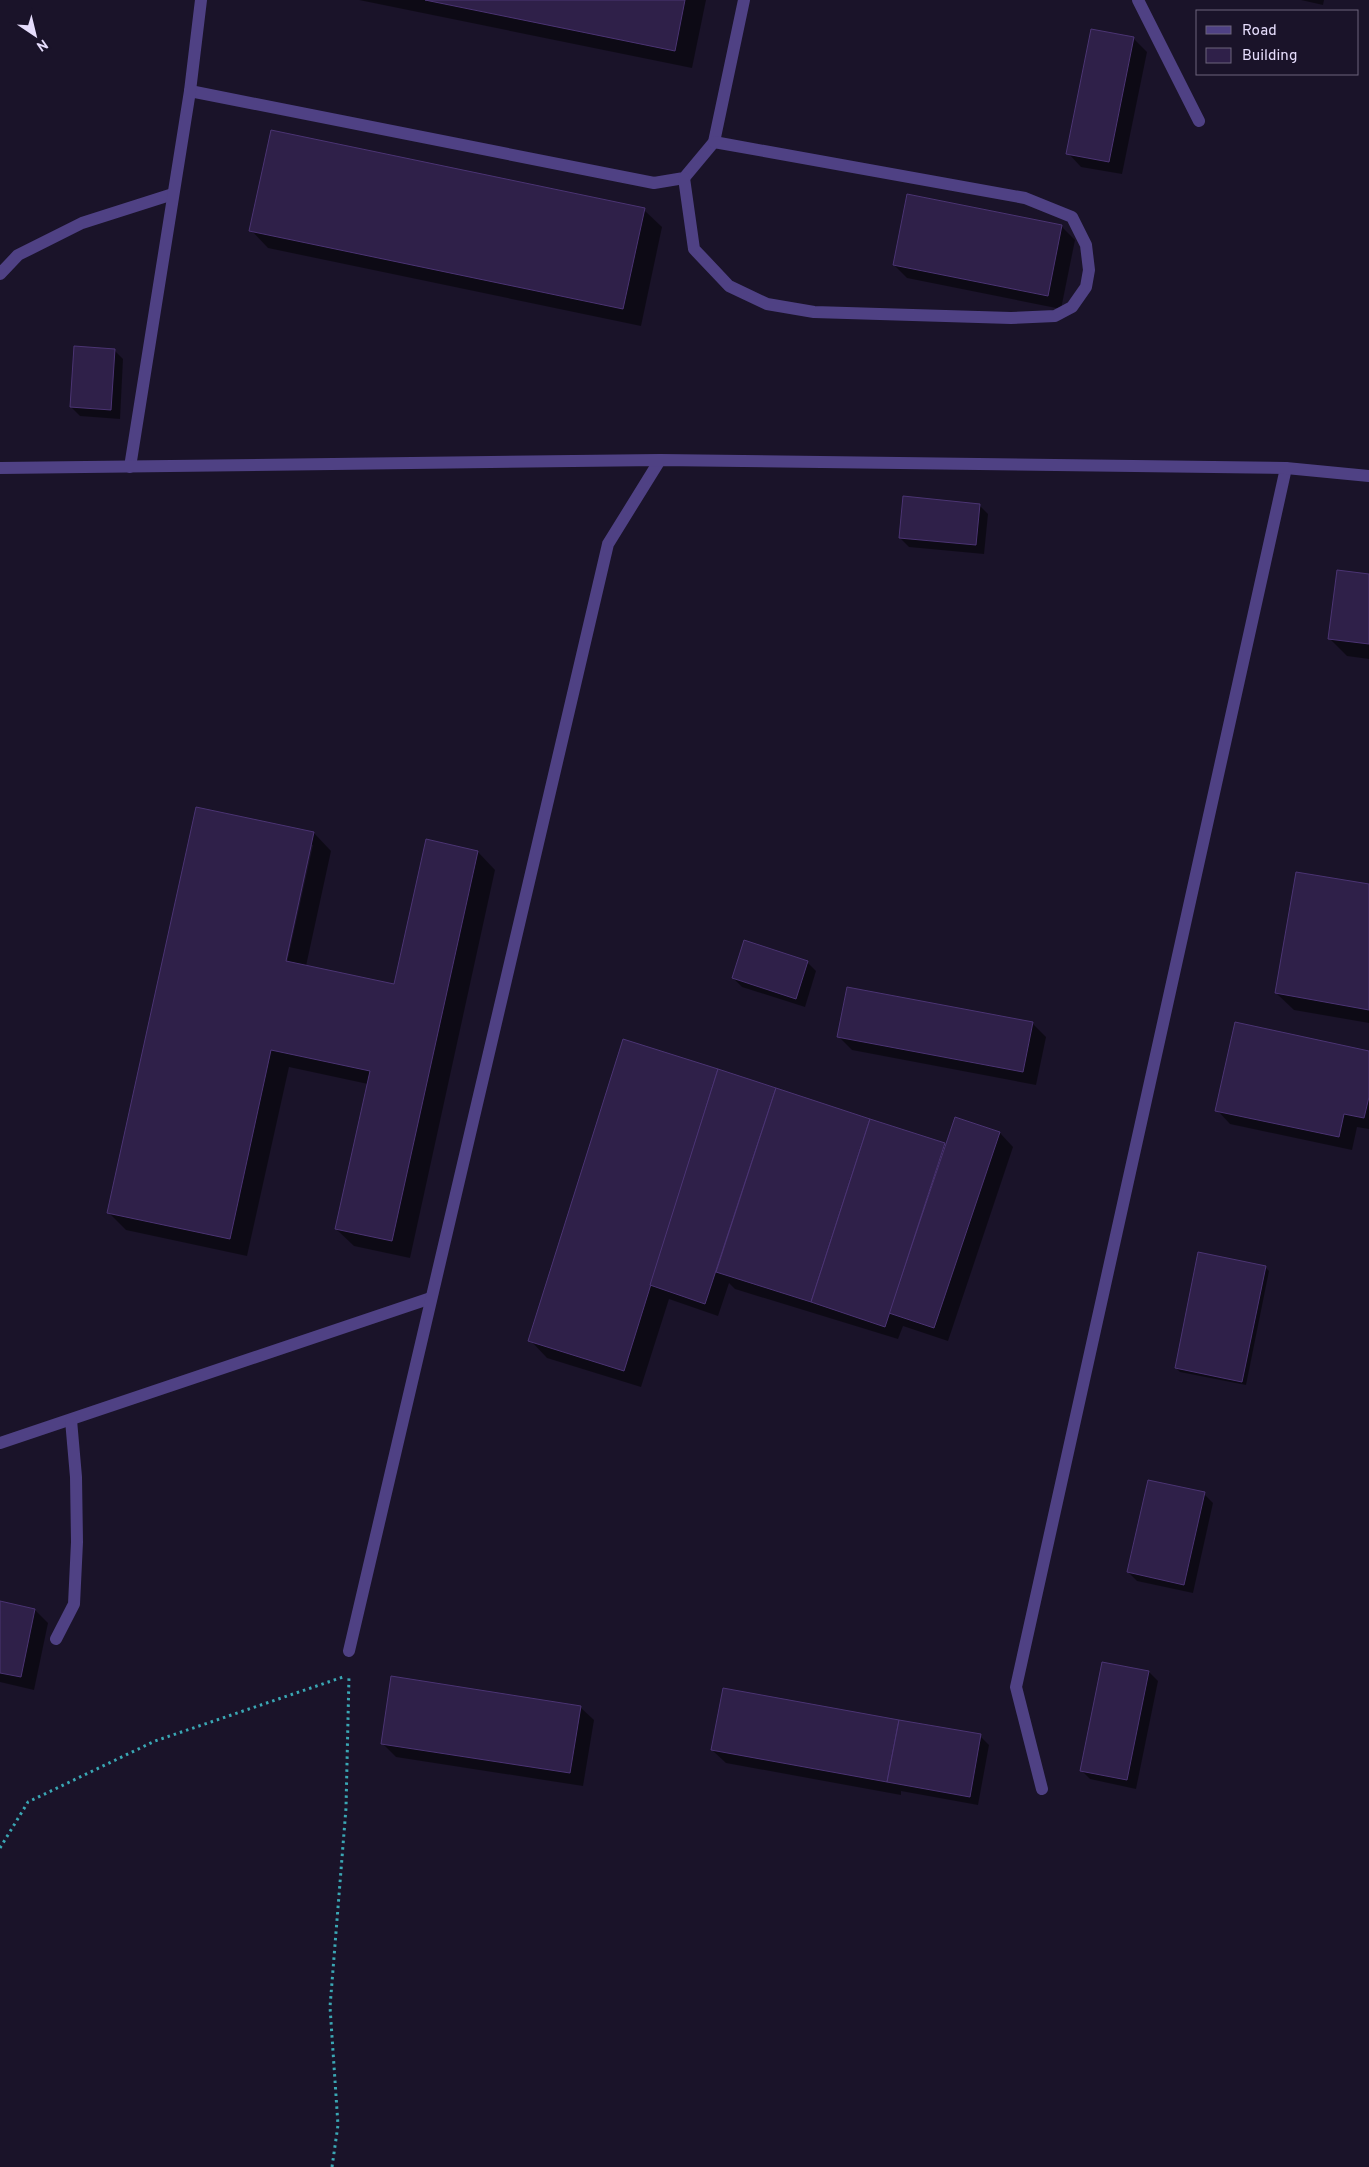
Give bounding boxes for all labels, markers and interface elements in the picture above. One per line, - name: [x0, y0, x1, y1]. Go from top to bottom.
- north arrow: [10, 10, 60, 60]
- legend: [1196, 10, 1359, 75]
- text: Road: [1242, 22, 1277, 41]
- text: N: [33, 35, 51, 54]
- text: Building: [1242, 47, 1297, 66]

